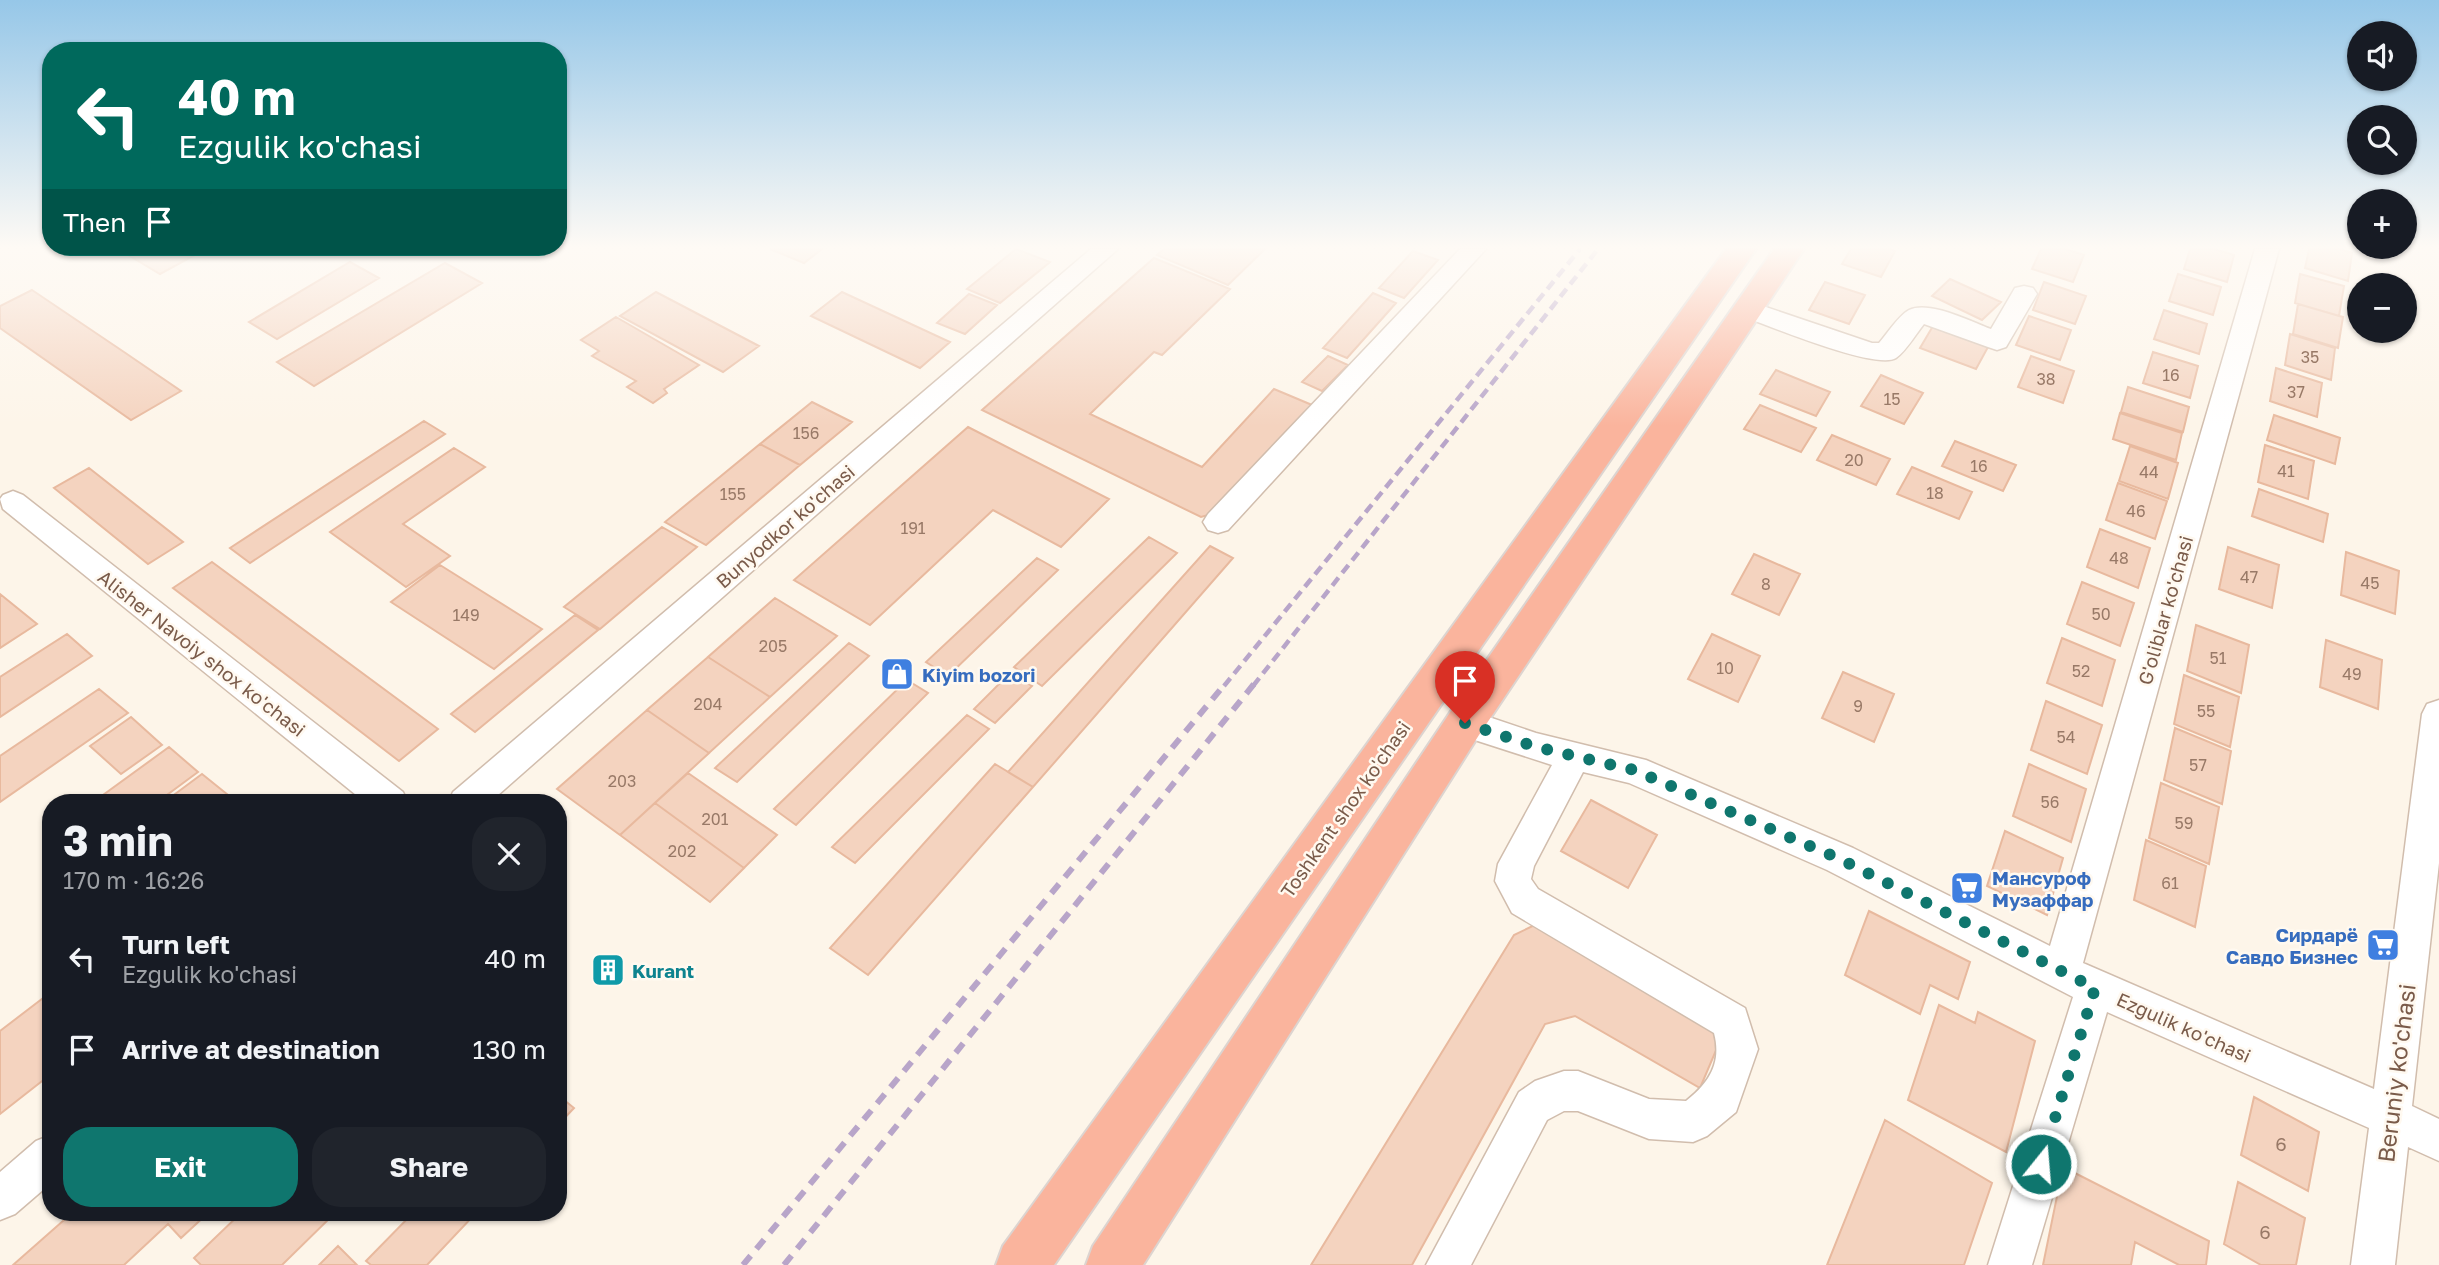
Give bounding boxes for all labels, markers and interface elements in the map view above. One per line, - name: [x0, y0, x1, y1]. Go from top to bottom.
- map controls: [2347, 21, 2417, 343]
- button: sound: [2347, 21, 2417, 91]
- text: 40 m: [178, 67, 296, 126]
- icon: left: [63, 70, 154, 161]
- button: search: [2347, 105, 2417, 175]
- text: Ezgulik ko'chasi: [178, 127, 422, 165]
- button: +: [2347, 189, 2417, 259]
- icon: arrive: [140, 203, 178, 241]
- text: Then: [63, 207, 126, 238]
- button: −: [2347, 273, 2417, 343]
- house number: 35: [2301, 347, 2319, 367]
- house number: 16: [2162, 365, 2180, 385]
- house number: 38: [2036, 369, 2056, 389]
- house number: 37: [2287, 382, 2305, 402]
- house number: 15: [1883, 389, 1901, 409]
- house number: 156: [793, 423, 819, 443]
- house number: 20: [1844, 450, 1864, 470]
- house number: 16: [1970, 456, 1988, 476]
- street label: Bunyodkor ko'chasi: [711, 459, 859, 593]
- house number: 41: [2277, 461, 2295, 481]
- house number: 44: [2139, 462, 2159, 482]
- house number: 18: [1926, 483, 1944, 503]
- house number: 155: [720, 484, 746, 504]
- house number: 46: [2126, 501, 2146, 521]
- house number: 191: [900, 518, 926, 538]
- street label: G'oliblar ko'chasi: [2133, 533, 2197, 687]
- house number: 48: [2109, 548, 2129, 568]
- street label: Alisher Navoiy shox ko'chasi: [94, 565, 310, 741]
- house number: 47: [2240, 567, 2258, 587]
- house number: 45: [2360, 573, 2380, 593]
- house number: 8: [1761, 574, 1771, 594]
- house number: 50: [2091, 604, 2111, 624]
- house number: 149: [452, 605, 480, 625]
- house number: 205: [759, 636, 787, 656]
- house number: 51: [2209, 648, 2227, 668]
- pin: [1435, 651, 1495, 723]
- shop icon: Kiyim bozori: [878, 655, 916, 693]
- house number: 10: [1716, 658, 1734, 678]
- house number: 52: [2072, 661, 2090, 681]
- icon: arrive: [1446, 662, 1484, 700]
- place label: Kiyim bozori: [922, 663, 1036, 686]
- house number: 49: [2342, 664, 2362, 684]
- house number: 204: [694, 694, 722, 714]
- house number: 9: [1853, 696, 1863, 716]
- house number: 55: [2197, 701, 2215, 721]
- street label: Toshkent shox ko'chasi: [1275, 716, 1415, 902]
- house number: 54: [2056, 727, 2076, 747]
- house number: 57: [2189, 755, 2207, 775]
- house number: 203: [608, 771, 636, 791]
- house number: 56: [2041, 792, 2059, 812]
- house number: 201: [702, 809, 729, 829]
- house number: 59: [2175, 813, 2193, 833]
- text: 3 min: [63, 815, 173, 865]
- button: close: [472, 817, 546, 891]
- house number: 202: [668, 841, 696, 861]
- text: 170 m · 16:26: [63, 866, 204, 894]
- place label: Мансуроф Музаффар: [1992, 866, 2094, 911]
- supermarket icon: Мансуроф Музаффар: [1948, 869, 1986, 907]
- house number: 61: [2161, 873, 2179, 893]
- place label: Сирдарё Савдо Бизнес: [2226, 923, 2358, 968]
- supermarket icon: Сирдарё Савдо Бизнес: [2364, 926, 2402, 964]
- text: Turn left: [122, 929, 230, 960]
- icon: left: [63, 940, 101, 978]
- text: 40 m: [485, 943, 546, 974]
- building icon: Kurant: [589, 951, 627, 989]
- place label: Kurant: [632, 959, 694, 982]
- text: Ezgulik ko'chasi: [122, 960, 297, 988]
- street label: Beruniy ko'chasi: [2371, 982, 2421, 1164]
- street label: Ezgulik ko'chasi: [2113, 987, 2255, 1067]
- icon: arrive: [63, 1031, 101, 1069]
- text: Arrive at destination: [122, 1034, 380, 1065]
- text: 130 m: [473, 1034, 546, 1065]
- button: Exit: [63, 1127, 298, 1207]
- button: Share: [312, 1127, 546, 1207]
- position arrow: [2004, 1127, 2078, 1201]
- house number: 6: [2275, 1132, 2287, 1155]
- house number: 6: [2259, 1220, 2271, 1243]

